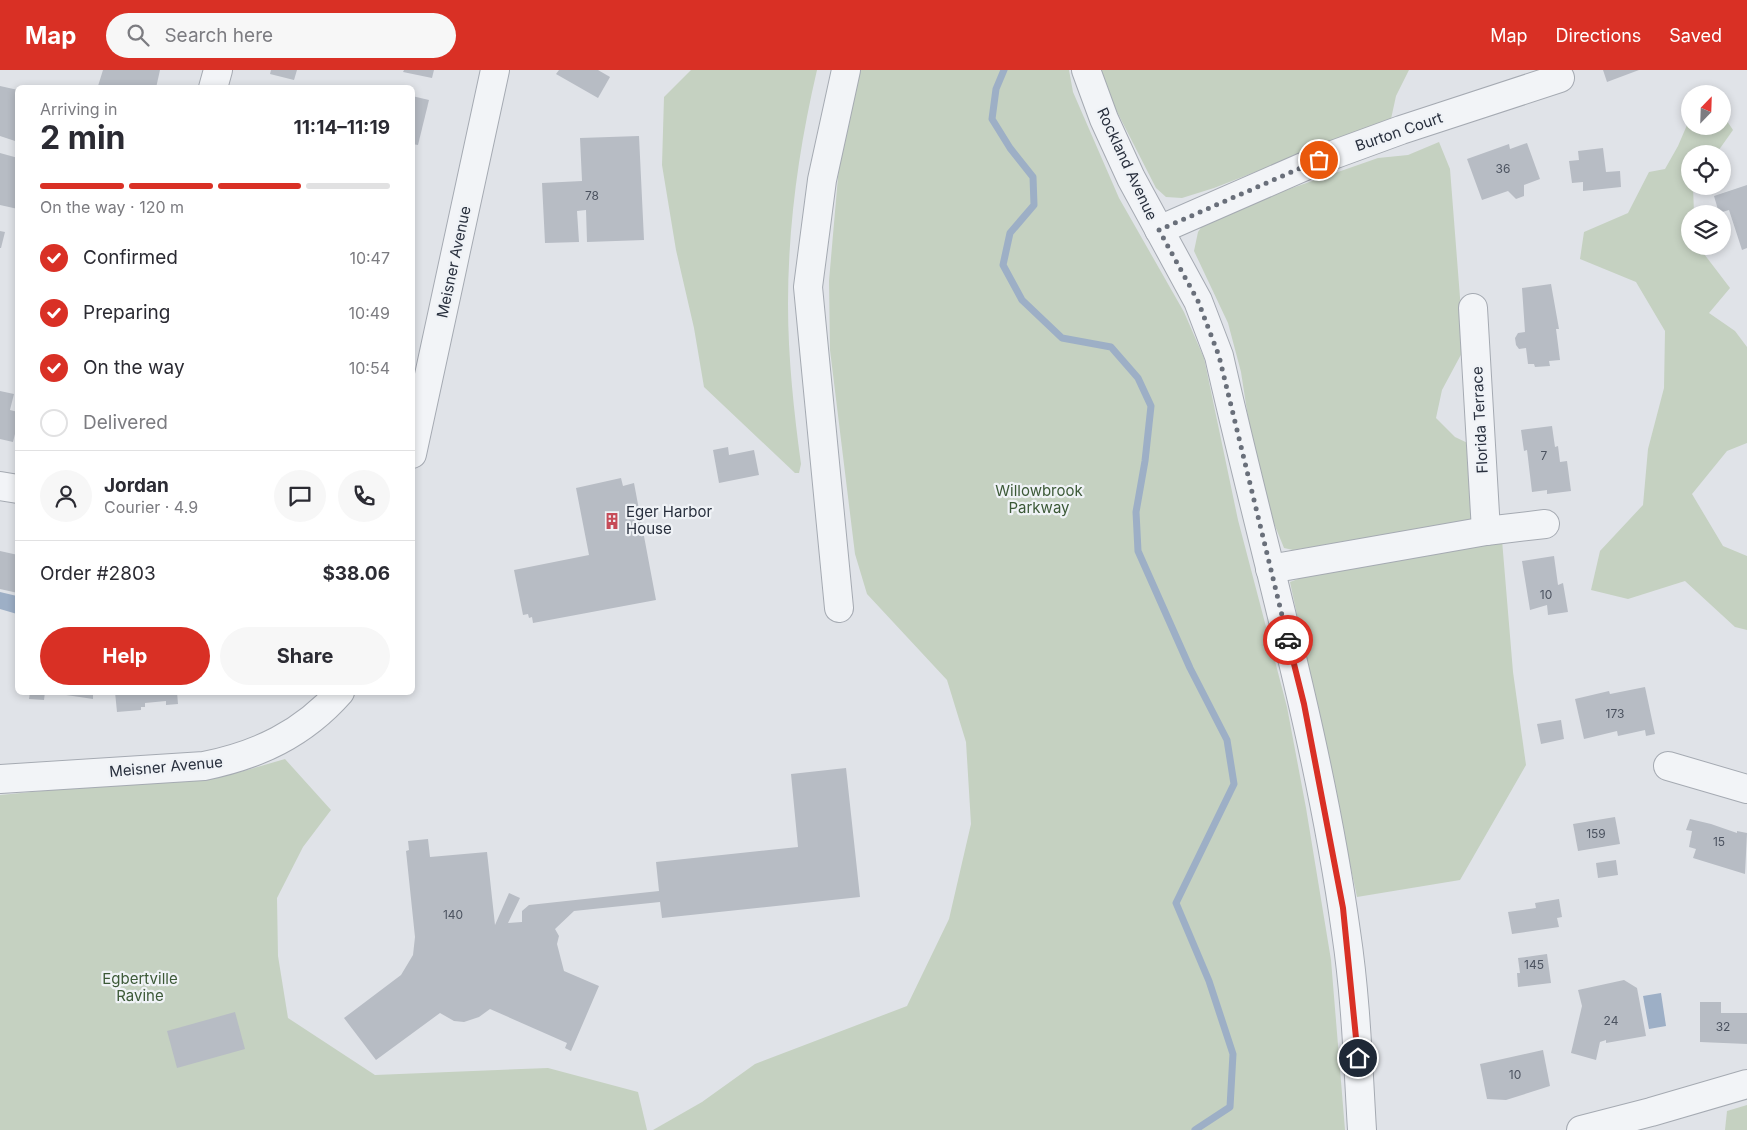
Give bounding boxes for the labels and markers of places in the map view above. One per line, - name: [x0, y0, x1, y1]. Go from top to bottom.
- pin: [1298, 139, 1340, 181]
- place label: Eger Harbor House: [626, 502, 712, 538]
- building icon: Eger Harbor House: [602, 511, 622, 531]
- pin: [1337, 1037, 1379, 1079]

